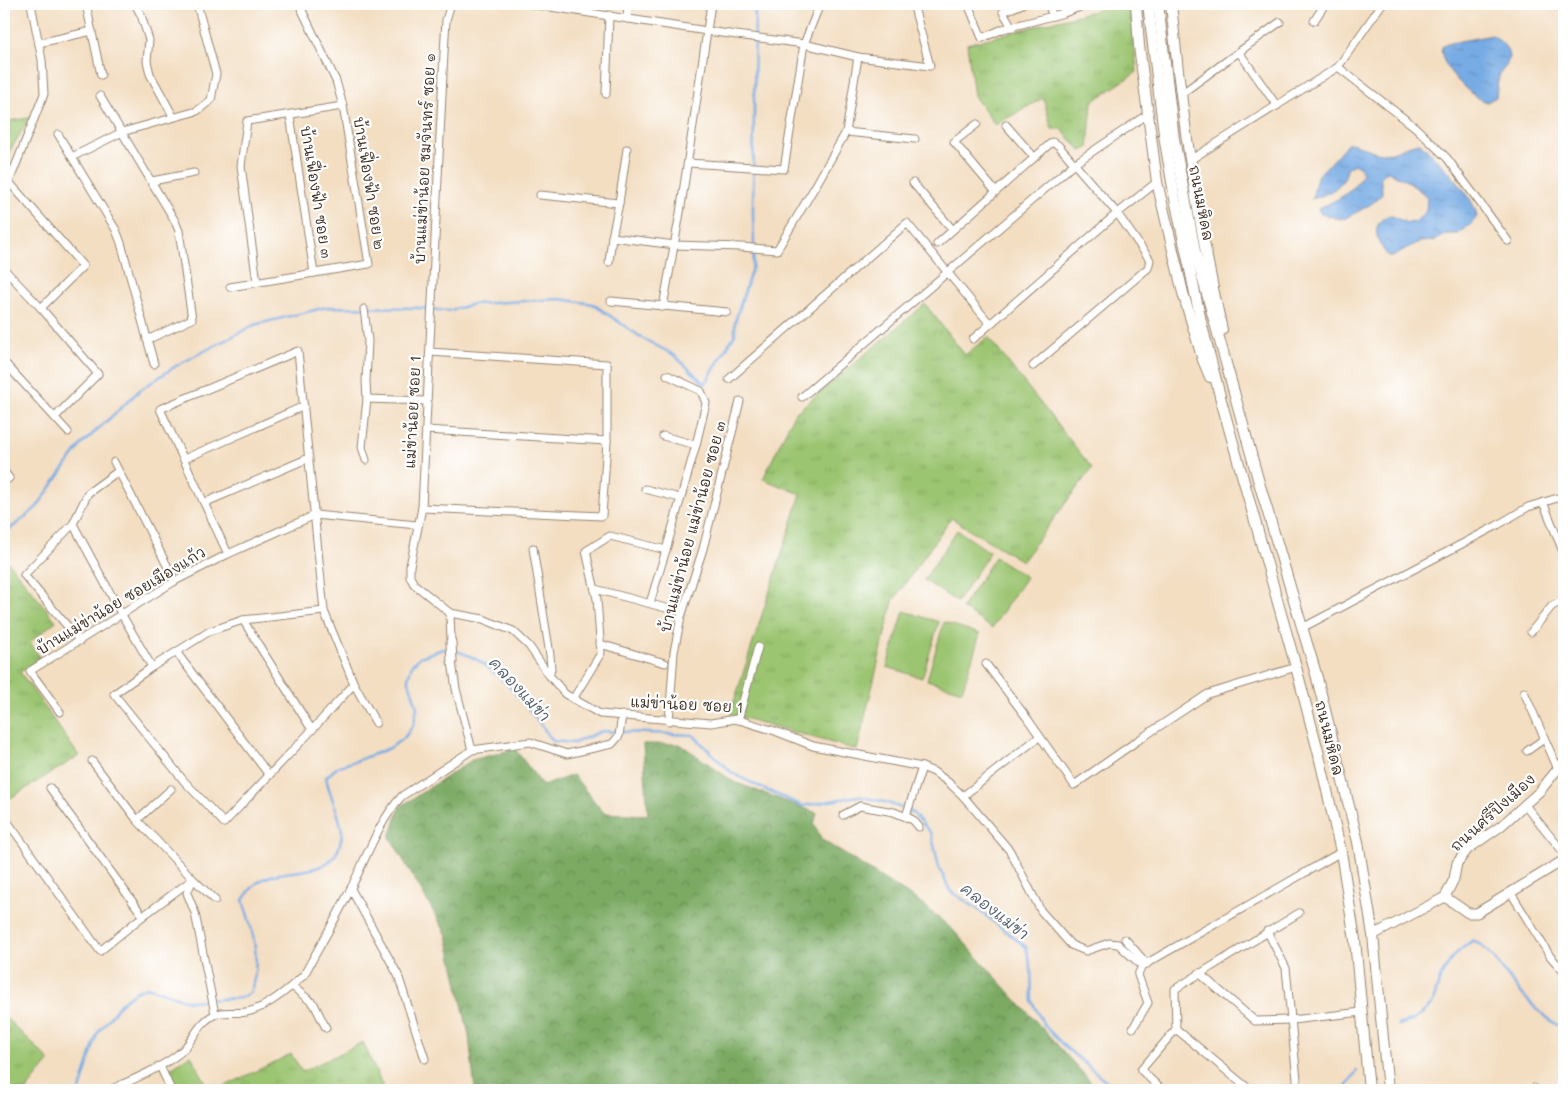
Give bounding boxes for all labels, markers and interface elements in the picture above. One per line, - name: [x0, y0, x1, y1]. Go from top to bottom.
- street label: บ้านแม่ข่าน้อย ชมจันทร์ ซอย ๑: [408, 53, 440, 265]
- street label: บ้านเฟื่องฟ้า ซอย ๒: [350, 114, 396, 251]
- street label: บ้านเฟื่องฟ้า ซอย ๓: [297, 123, 343, 260]
- street label: ถนนมหิดล: [1185, 163, 1219, 242]
- street label: แม่ข่าน้อย ซอย 1: [399, 355, 425, 469]
- street label: บ้านแม่ข่าน้อย แม่ข่าน้อย ซอย ๓: [654, 419, 730, 635]
- street label: บ้านแม่ข่าน้อย ซอยเมืองแก้ว: [32, 541, 209, 659]
- water label: คลองแม่ข่า: [485, 652, 556, 726]
- street label: แม่ข่าน้อย ซอย 1: [630, 691, 744, 717]
- street label: ถนนมหิดล: [1311, 698, 1349, 777]
- street label: ถนนศรีปิงเมือง: [1446, 769, 1539, 856]
- water label: คลองแม่ข่า: [957, 877, 1034, 944]

